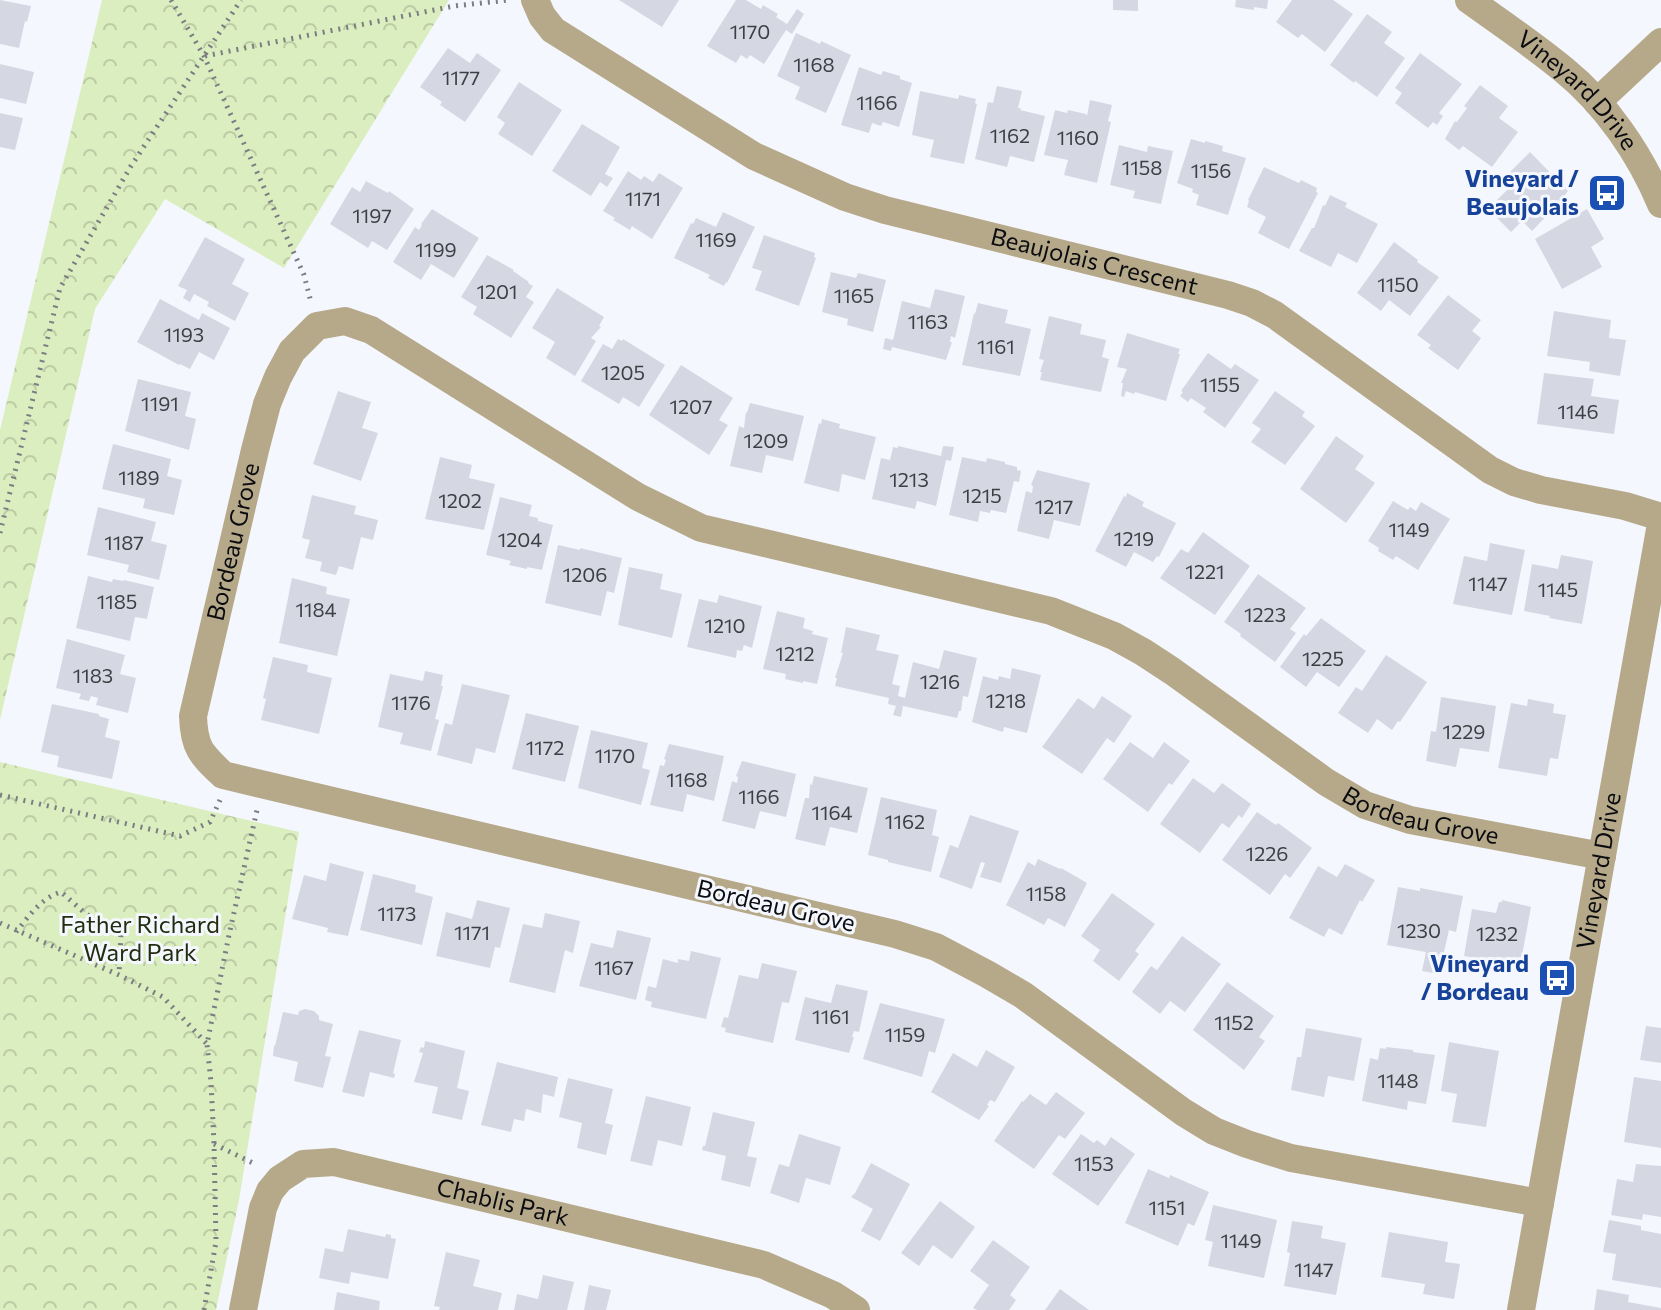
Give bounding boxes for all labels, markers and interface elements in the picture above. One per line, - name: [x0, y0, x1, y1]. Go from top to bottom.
- house number: 1170: [730, 19, 770, 43]
- street label: Vineyard Drive: [1512, 23, 1645, 155]
- house number: 1168: [793, 52, 835, 76]
- house number: 1177: [442, 65, 480, 89]
- house number: 1166: [856, 90, 898, 114]
- house number: 1162: [990, 123, 1030, 147]
- house number: 1160: [1057, 125, 1099, 149]
- house number: 1158: [1122, 155, 1162, 179]
- house number: 1156: [1191, 158, 1231, 182]
- place label: Vineyard / Beaujolais: [1464, 163, 1579, 220]
- bus stop icon: Vineyard / Beaujolais: [1586, 172, 1628, 214]
- house number: 1171: [625, 186, 661, 210]
- house number: 1197: [352, 203, 392, 227]
- street label: Beaujolais Crescent: [988, 221, 1201, 300]
- house number: 1169: [695, 227, 737, 251]
- house number: 1199: [415, 237, 457, 261]
- house number: 1150: [1377, 272, 1419, 296]
- house number: 1201: [476, 279, 518, 303]
- house number: 1165: [834, 283, 874, 307]
- house number: 1163: [908, 309, 948, 333]
- house number: 1193: [164, 322, 204, 346]
- house number: 1161: [977, 334, 1015, 358]
- house number: 1205: [601, 360, 645, 384]
- house number: 1155: [1200, 372, 1240, 396]
- house number: 1191: [141, 391, 179, 415]
- house number: 1207: [669, 394, 713, 418]
- house number: 1146: [1557, 399, 1599, 423]
- house number: 1209: [744, 428, 788, 452]
- street label: Bordeau Grove: [200, 460, 265, 623]
- house number: 1189: [118, 465, 160, 489]
- house number: 1213: [889, 467, 929, 491]
- house number: 1215: [962, 483, 1002, 507]
- house number: 1202: [438, 488, 482, 512]
- house number: 1217: [1035, 494, 1073, 518]
- house number: 1149: [1388, 517, 1430, 541]
- house number: 1219: [1114, 526, 1154, 550]
- house number: 1204: [498, 527, 542, 551]
- house number: 1187: [104, 530, 144, 554]
- house number: 1221: [1185, 559, 1225, 583]
- house number: 1206: [563, 562, 607, 586]
- house number: 1147: [1468, 571, 1508, 595]
- house number: 1145: [1538, 577, 1578, 601]
- house number: 1185: [97, 589, 137, 613]
- house number: 1184: [295, 597, 337, 621]
- house number: 1223: [1244, 602, 1286, 626]
- house number: 1210: [704, 613, 746, 637]
- house number: 1212: [775, 641, 815, 665]
- house number: 1225: [1302, 646, 1344, 670]
- house number: 1183: [73, 663, 113, 687]
- house number: 1216: [920, 669, 960, 693]
- house number: 1218: [986, 688, 1026, 712]
- house number: 1176: [391, 690, 431, 714]
- house number: 1229: [1443, 719, 1485, 743]
- house number: 1172: [526, 735, 564, 759]
- house number: 1170: [595, 743, 635, 767]
- house number: 1168: [666, 767, 708, 791]
- street label: Bordeau Grove: [1338, 779, 1501, 849]
- house number: 1166: [738, 784, 780, 808]
- street label: Vineyard Drive: [1569, 790, 1626, 952]
- house number: 1164: [811, 800, 853, 824]
- house number: 1162: [885, 809, 925, 833]
- house number: 1226: [1246, 841, 1288, 865]
- street label: Bordeau Grove: [694, 872, 858, 937]
- house number: 1158: [1026, 881, 1066, 905]
- house number: 1173: [377, 901, 417, 925]
- park label: Father Richard Ward Park: [60, 909, 220, 966]
- house number: 1230: [1397, 918, 1441, 942]
- house number: 1171: [454, 920, 490, 944]
- house number: 1232: [1476, 921, 1518, 945]
- place label: Vineyard / Bordeau: [1421, 948, 1529, 1005]
- house number: 1167: [594, 955, 634, 979]
- bus stop icon: Vineyard / Bordeau: [1536, 957, 1578, 999]
- house number: 1161: [812, 1004, 850, 1028]
- house number: 1152: [1214, 1010, 1254, 1034]
- house number: 1159: [885, 1022, 925, 1046]
- house number: 1148: [1377, 1068, 1419, 1092]
- house number: 1153: [1074, 1151, 1114, 1175]
- street label: Chablis Park: [434, 1171, 572, 1231]
- house number: 1151: [1148, 1195, 1186, 1219]
- house number: 1149: [1220, 1228, 1262, 1252]
- house number: 1147: [1294, 1257, 1334, 1281]

